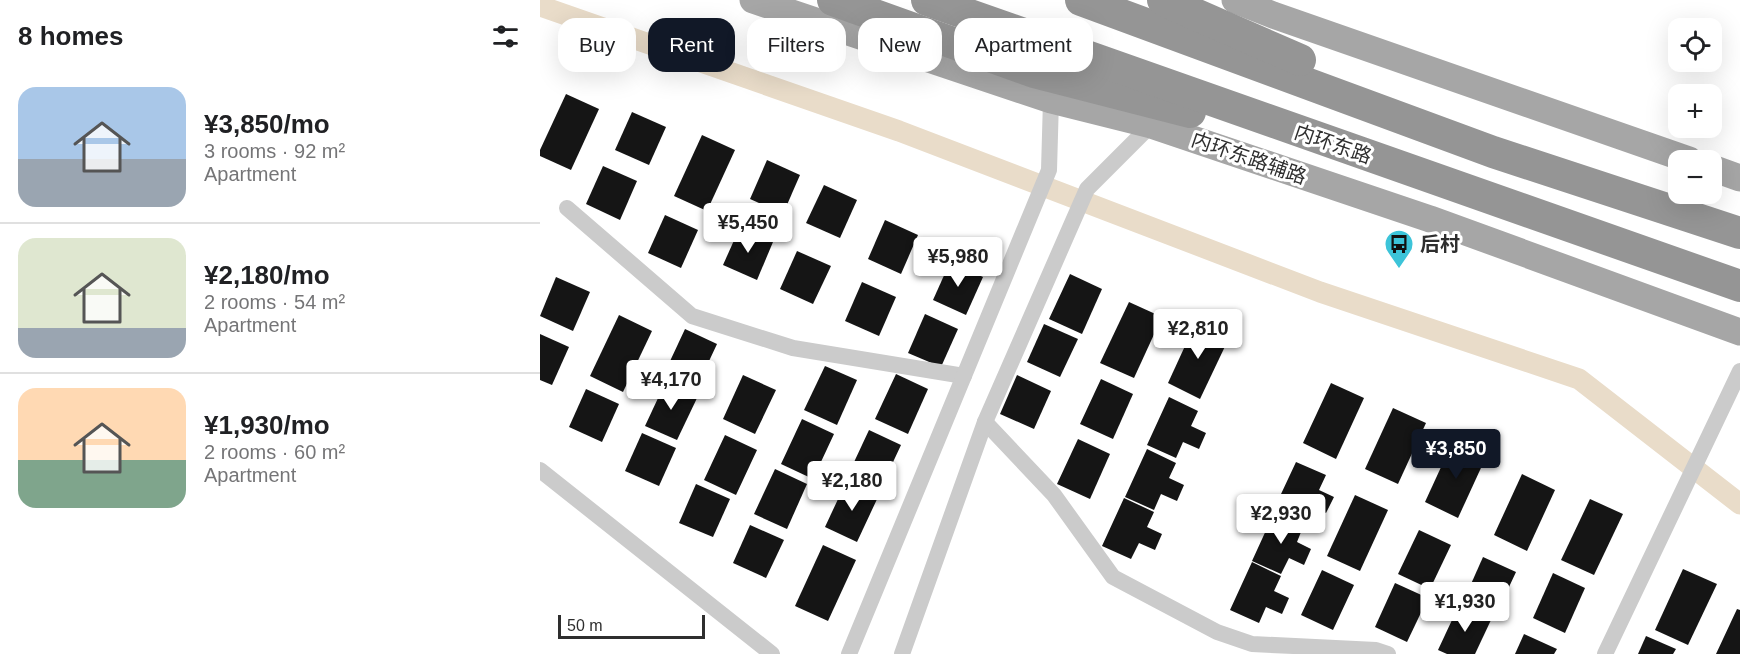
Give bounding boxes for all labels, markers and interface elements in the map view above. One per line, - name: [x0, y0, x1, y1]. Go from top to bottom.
- chip: Buy: [558, 18, 636, 72]
- chip: Rent: [648, 18, 735, 72]
- chip: Filters: [747, 18, 846, 72]
- chip: New: [858, 18, 942, 72]
- chip: Apartment: [954, 18, 1093, 72]
- map controls: [1668, 18, 1722, 204]
- button: locate: [1668, 18, 1722, 72]
- icon: filters: [489, 20, 522, 53]
- text: 8 homes: [18, 21, 124, 51]
- button: +: [1668, 84, 1722, 138]
- text: ¥3,850/mo: [204, 109, 330, 139]
- icon: home: [66, 111, 138, 183]
- street label: 内环东路: [1292, 121, 1374, 167]
- street label: 内环东路辅路: [1189, 128, 1309, 188]
- text: 3 rooms · 92 m²: [204, 140, 345, 162]
- button: −: [1668, 150, 1722, 204]
- text: Apartment: [204, 163, 296, 185]
- pin: ¥5,450: [699, 203, 797, 254]
- text: ¥5,450: [717, 211, 779, 233]
- bus stop icon: 后村: [1383, 228, 1415, 270]
- place label: 后村: [1420, 233, 1460, 255]
- pin: ¥5,980: [909, 237, 1007, 288]
- text: ¥5,980: [927, 245, 989, 267]
- text: ¥2,180/mo: [204, 260, 330, 290]
- icon: home: [66, 262, 138, 334]
- text: 2 rooms · 54 m²: [204, 291, 345, 313]
- pin: ¥2,810: [1149, 309, 1247, 360]
- text: Apartment: [204, 314, 296, 336]
- text: ¥2,810: [1167, 317, 1229, 339]
- pin: ¥4,170: [622, 360, 720, 411]
- text: ¥4,170: [640, 368, 702, 390]
- text: ¥1,930/mo: [204, 410, 330, 440]
- icon: home: [66, 412, 138, 484]
- pin: ¥3,850: [1407, 429, 1505, 480]
- text: ¥3,850: [1425, 437, 1487, 459]
- text: 2 rooms · 60 m²: [204, 441, 345, 463]
- pin: ¥2,180: [803, 461, 901, 512]
- text: Apartment: [204, 464, 296, 486]
- text: ¥2,180: [821, 469, 883, 491]
- pin: ¥2,930: [1232, 494, 1330, 545]
- text: ¥2,930: [1250, 502, 1312, 524]
- pin: ¥1,930: [1416, 582, 1514, 633]
- text: ¥1,930: [1434, 590, 1496, 612]
- scale bar: [558, 612, 705, 640]
- text: 50 m: [567, 617, 603, 634]

